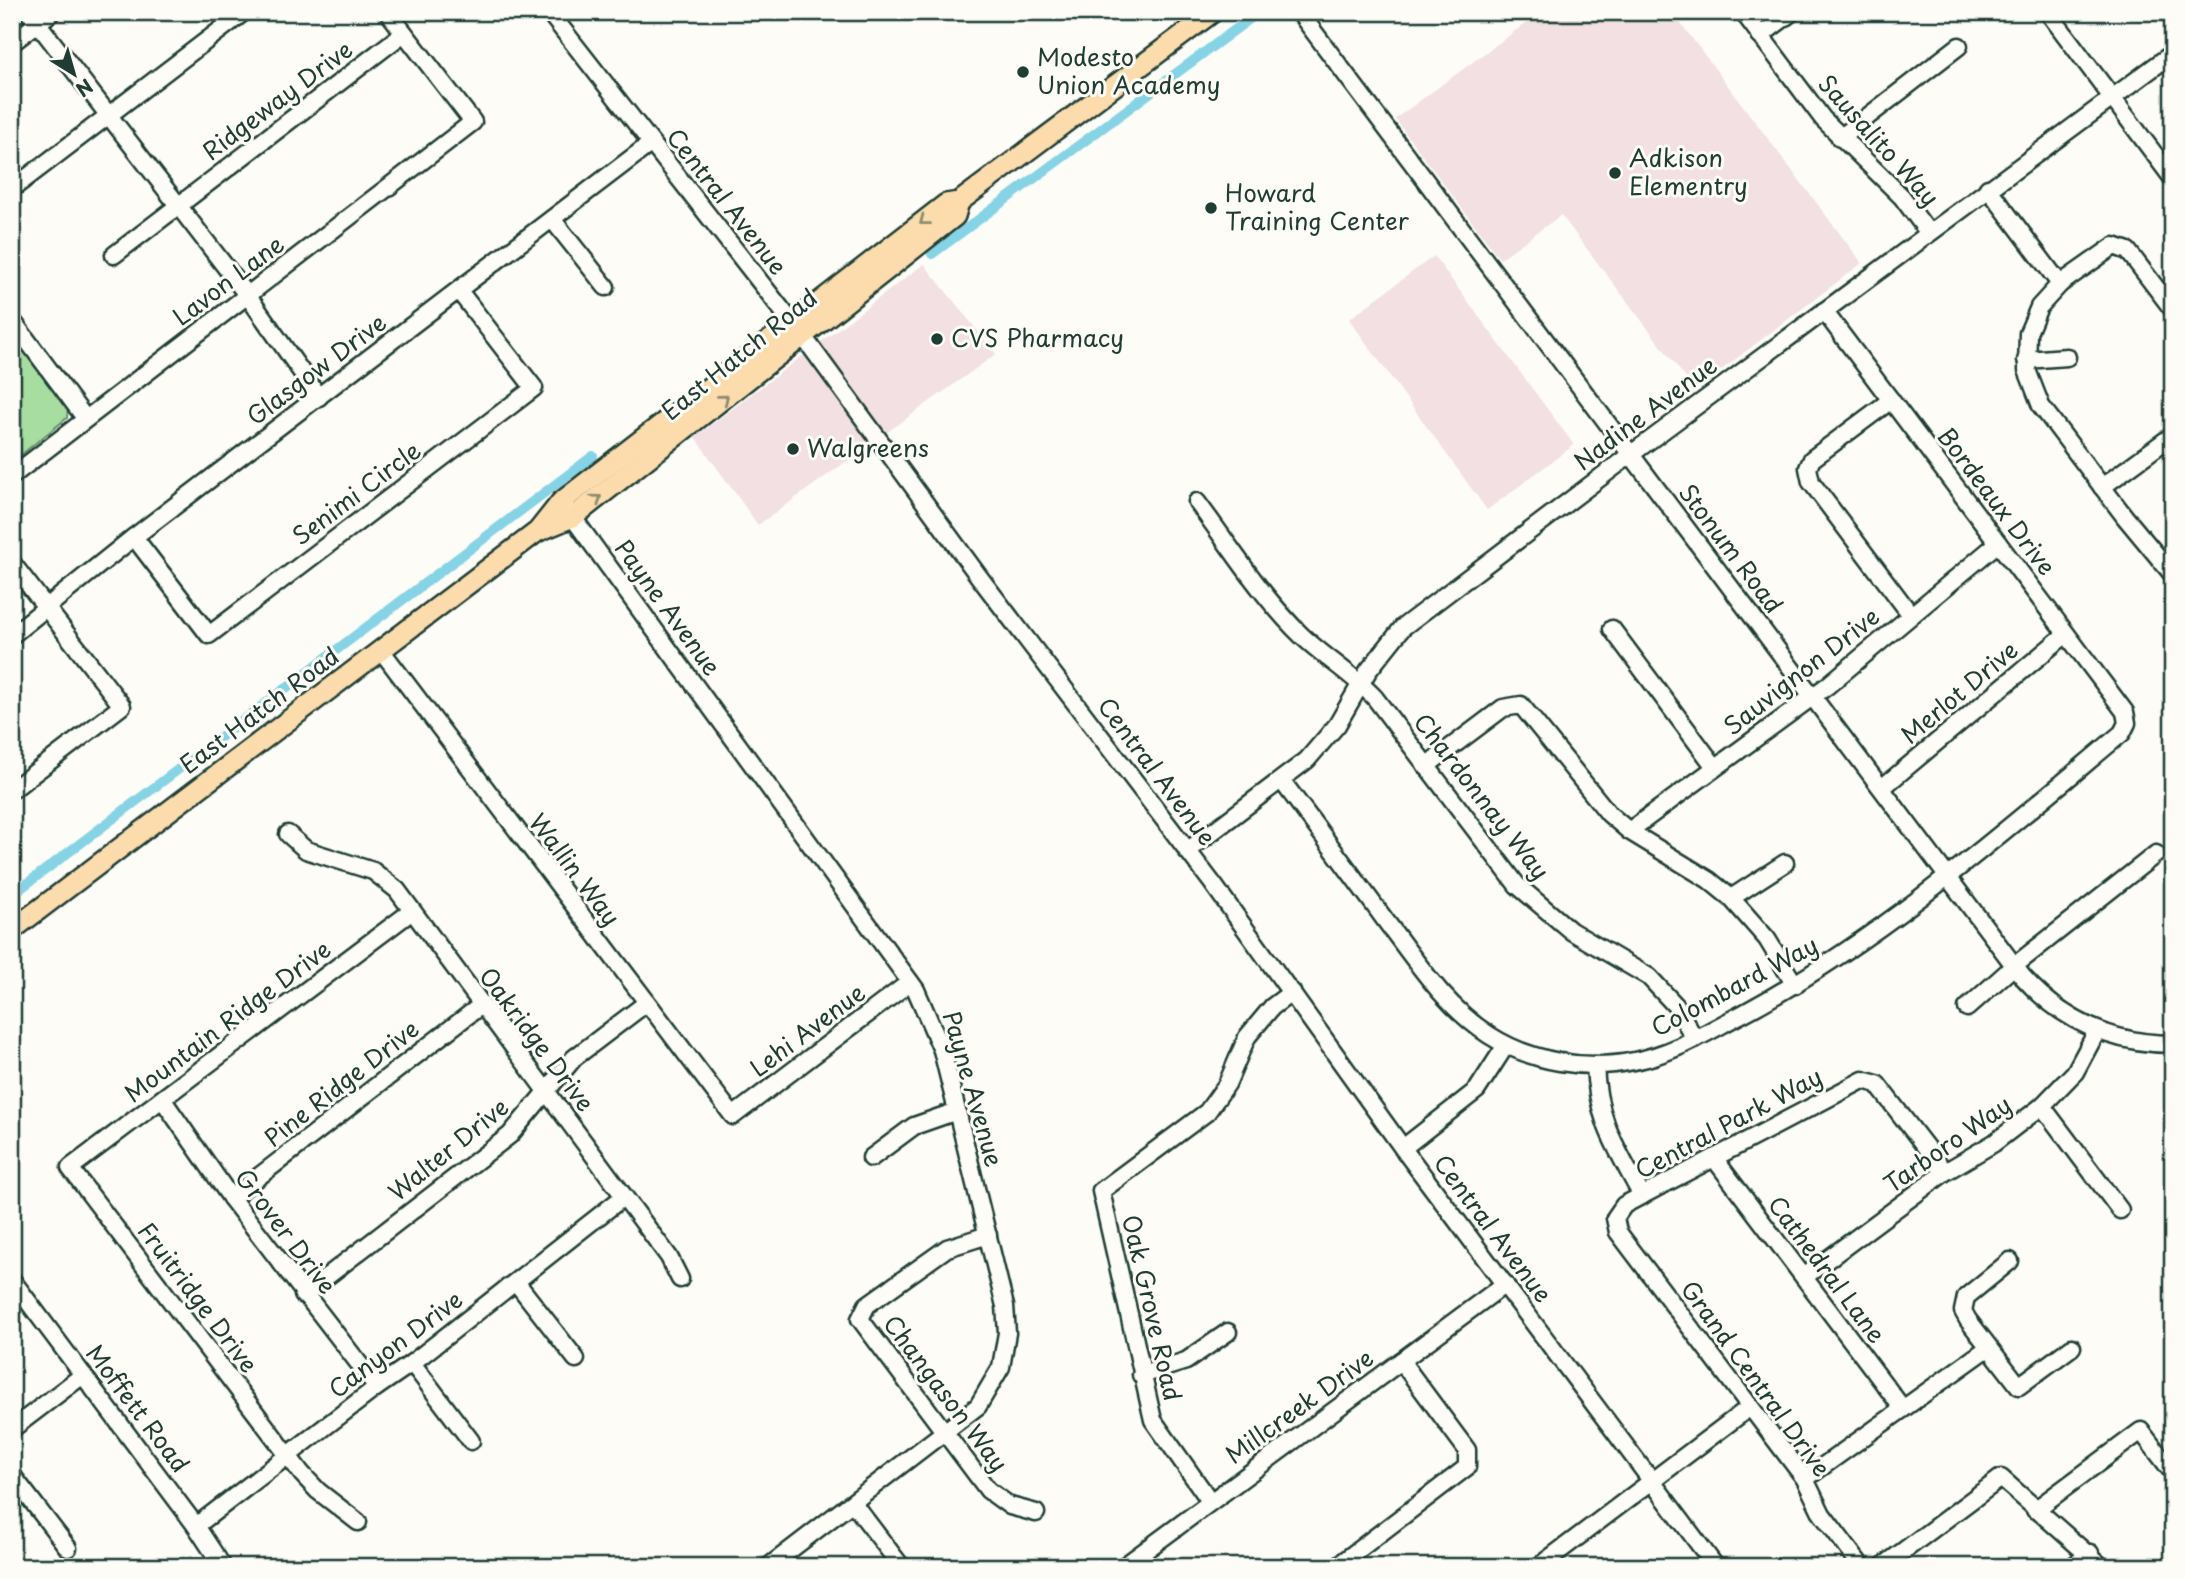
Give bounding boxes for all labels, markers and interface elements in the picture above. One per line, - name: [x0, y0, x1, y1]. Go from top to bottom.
- street label: Ridgeway Drive: [194, 31, 359, 168]
- north arrow: [38, 38, 108, 108]
- place label: Modesto Union Academy: [1037, 38, 1221, 102]
- marker: Modesto Union Academy: [1015, 64, 1031, 80]
- street label: Sausalito Way: [1810, 66, 1949, 214]
- text: N: [70, 73, 99, 104]
- street label: Central Avenue: [659, 120, 796, 282]
- place label: Adkison Elementry: [1629, 139, 1748, 203]
- marker: Adkison Elementry: [1607, 165, 1623, 181]
- place label: Howard Training Center: [1225, 174, 1410, 238]
- marker: Howard Training Center: [1203, 200, 1219, 216]
- one-way arrow: [919, 212, 931, 225]
- street label: Lavon Lane: [164, 225, 291, 333]
- street label: East Hatch Road: [653, 279, 824, 428]
- street label: Glasgow Drive: [238, 304, 393, 433]
- place label: CVS Pharmacy: [951, 319, 1124, 355]
- marker: CVS Pharmacy: [929, 331, 945, 347]
- street label: Nadine Avenue: [1566, 347, 1724, 478]
- one-way arrow: [717, 395, 729, 408]
- street label: Bordeaux Drive: [1930, 419, 2065, 582]
- place label: Walgreens: [807, 429, 929, 465]
- street label: Senimi Circle: [284, 432, 428, 553]
- marker: Walgreens: [785, 441, 801, 457]
- street label: Stonum Road: [1671, 475, 1792, 620]
- one-way arrow: [590, 494, 602, 507]
- street label: Payne Avenue: [607, 531, 730, 682]
- street label: Sauvignon Drive: [1715, 598, 1886, 743]
- street label: Merlot Drive: [1892, 632, 2025, 751]
- street label: East Hatch Road: [171, 637, 346, 781]
- street label: Central Avenue: [1090, 689, 1225, 853]
- street label: Chardonnay Way: [1406, 705, 1559, 887]
- street label: Wallin Way: [521, 805, 630, 933]
- street label: Colombard Way: [1644, 926, 1824, 1044]
- street label: Mountain Ridge Drive: [116, 931, 338, 1110]
- street label: Oakridge Drive: [471, 959, 604, 1119]
- street label: Lehi Avenue: [742, 974, 872, 1085]
- street label: Payne Avenue: [935, 1006, 1013, 1170]
- street label: Pine Ridge Drive: [256, 1010, 426, 1154]
- street label: Central Park Way: [1628, 1058, 1828, 1187]
- street label: Tarboro Way: [1876, 1086, 2018, 1201]
- street label: Walter Drive: [380, 1089, 516, 1208]
- street label: Central Avenue: [1426, 1146, 1561, 1310]
- street label: Grover Drive: [227, 1160, 346, 1301]
- street label: Cathedral Lane: [1760, 1187, 1895, 1350]
- street label: Oak Grove Road: [1114, 1211, 1192, 1404]
- street label: Fruitridge Drive: [130, 1214, 267, 1380]
- street label: Grand Central Drive: [1673, 1272, 1840, 1483]
- street label: Canyon Drive: [320, 1281, 470, 1406]
- street label: Changason Way: [876, 1307, 1018, 1479]
- street label: Moffett Road: [78, 1336, 199, 1480]
- street label: Millcreek Drive: [1217, 1339, 1380, 1471]

